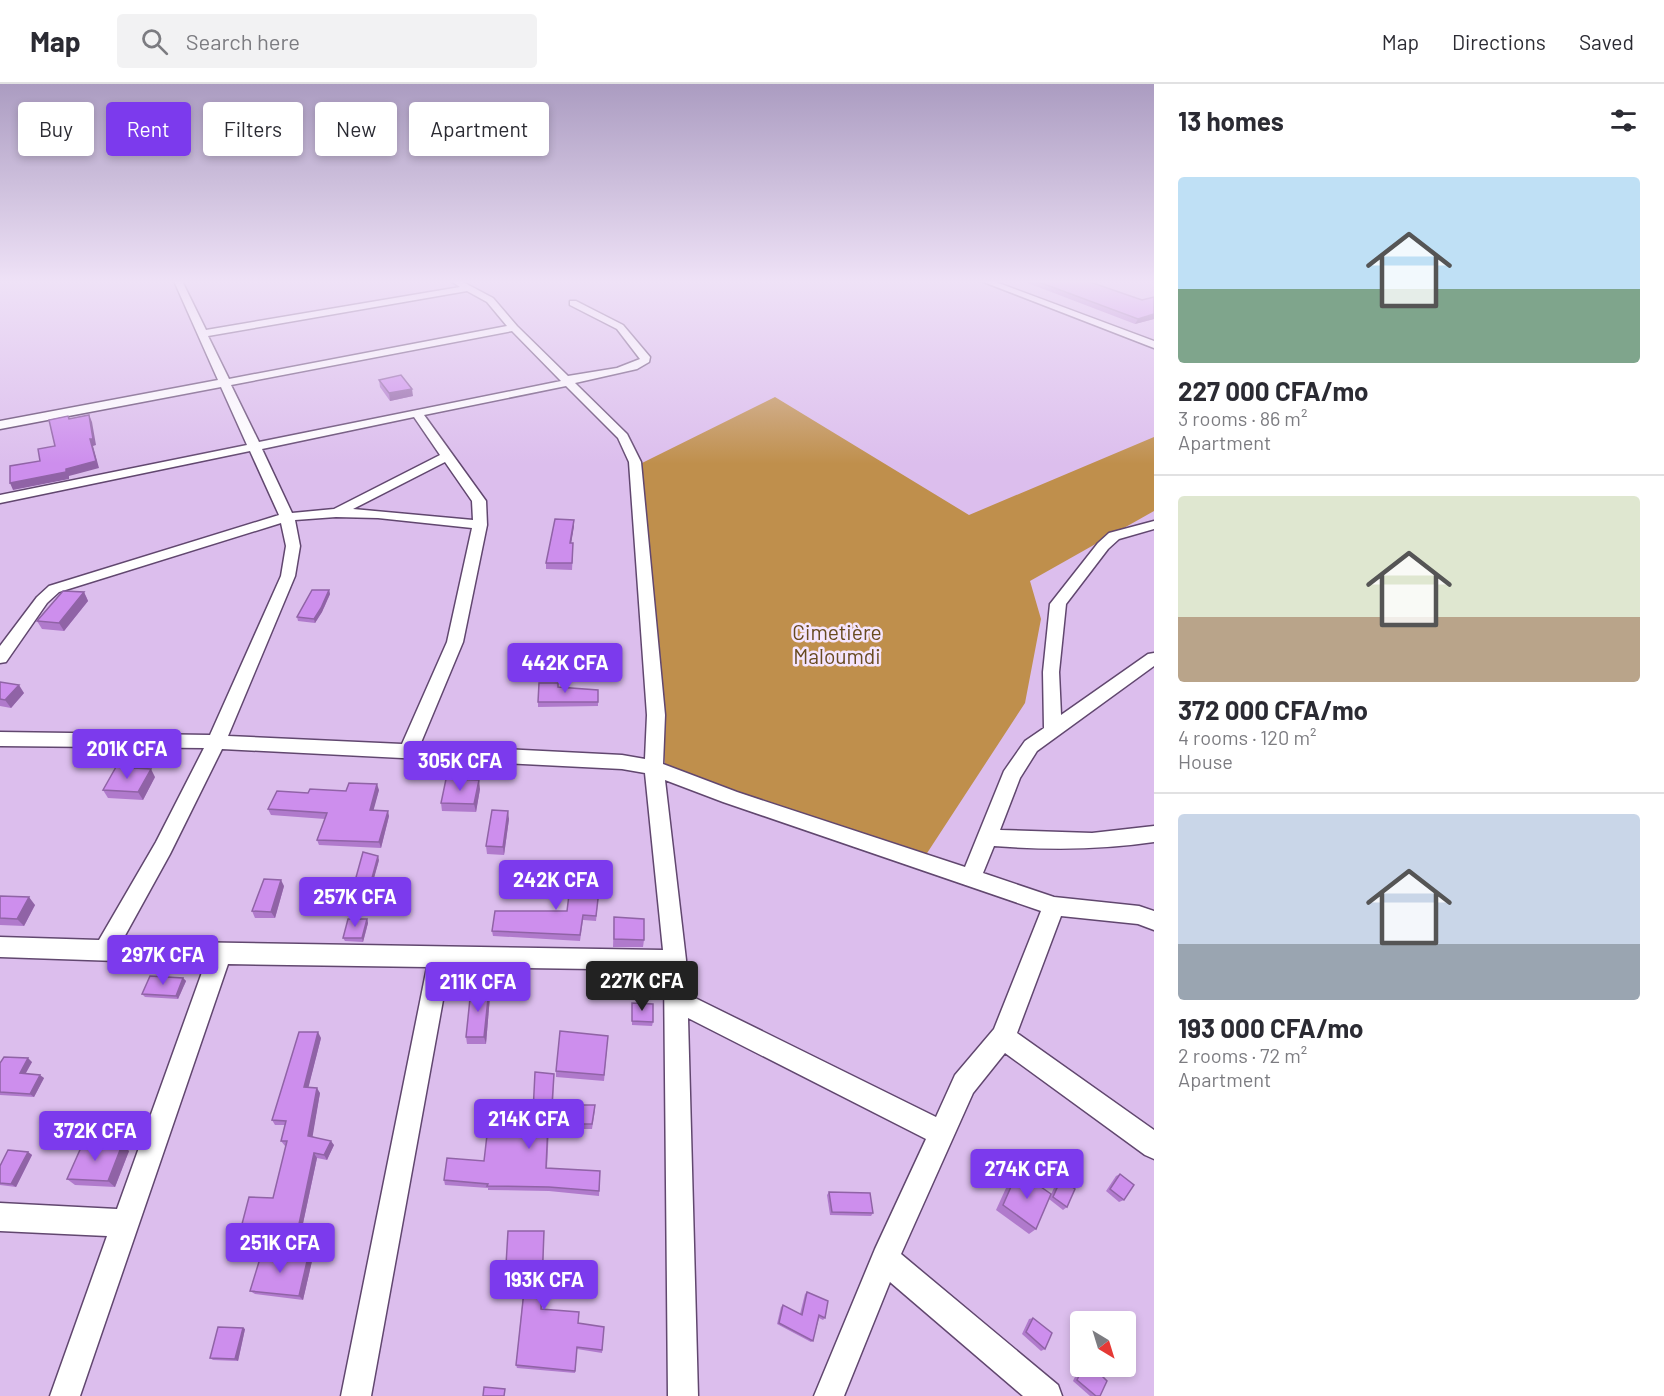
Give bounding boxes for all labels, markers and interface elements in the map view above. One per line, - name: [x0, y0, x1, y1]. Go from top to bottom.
- search box: [117, 14, 537, 68]
- text: Map: [30, 24, 81, 58]
- icon: search: [138, 25, 171, 58]
- text: Search here: [186, 28, 300, 54]
- text: Map: [1382, 29, 1419, 54]
- text: Directions: [1452, 29, 1546, 54]
- text: Saved: [1579, 29, 1634, 54]
- chip: Buy: [18, 102, 94, 156]
- chip: Rent: [106, 102, 191, 156]
- chip: Filters: [203, 102, 303, 156]
- chip: New: [315, 102, 397, 156]
- chip: Apartment: [409, 102, 549, 156]
- icon: filters: [1607, 104, 1640, 137]
- text: 13 homes: [1178, 105, 1284, 136]
- icon: home: [1355, 216, 1463, 324]
- text: 227 000 CFA/mo: [1178, 375, 1369, 406]
- text: 3 rooms · 86 m²: [1178, 406, 1307, 430]
- text: Apartment: [1178, 430, 1271, 454]
- icon: home: [1355, 535, 1463, 643]
- park label: Cimetière Maloumdi: [792, 619, 882, 668]
- pin: 442K CFA: [503, 643, 627, 694]
- text: 442K CFA: [521, 650, 609, 674]
- text: 372 000 CFA/mo: [1178, 694, 1368, 725]
- text: 4 rooms · 120 m²: [1178, 725, 1316, 749]
- pin: 201K CFA: [65, 729, 189, 780]
- text: 201K CFA: [86, 736, 168, 760]
- pin: 305K CFA: [398, 741, 522, 792]
- text: 305K CFA: [418, 748, 502, 772]
- text: House: [1178, 749, 1233, 773]
- icon: home: [1355, 853, 1463, 961]
- pin: 242K CFA: [494, 860, 618, 911]
- text: 242K CFA: [513, 867, 599, 891]
- pin: 257K CFA: [293, 877, 417, 928]
- text: 257K CFA: [313, 884, 397, 908]
- pin: 297K CFA: [101, 935, 225, 986]
- text: 297K CFA: [121, 942, 205, 966]
- pin: 227K CFA: [580, 961, 704, 1012]
- pin: 211K CFA: [416, 962, 540, 1013]
- text: 227K CFA: [600, 968, 684, 992]
- text: 211K CFA: [439, 969, 517, 993]
- text: 193 000 CFA/mo: [1178, 1012, 1364, 1043]
- text: 2 rooms · 72 m²: [1178, 1043, 1307, 1067]
- text: Apartment: [1178, 1067, 1271, 1091]
- pin: 214K CFA: [467, 1099, 591, 1150]
- text: 214K CFA: [488, 1106, 570, 1130]
- pin: 372K CFA: [33, 1111, 157, 1162]
- text: 372K CFA: [53, 1118, 137, 1142]
- pin: 274K CFA: [965, 1149, 1089, 1200]
- text: 274K CFA: [985, 1156, 1069, 1180]
- pin: 251K CFA: [218, 1223, 342, 1274]
- text: 251K CFA: [240, 1230, 320, 1254]
- pin: 193K CFA: [482, 1260, 606, 1311]
- text: 193K CFA: [504, 1267, 584, 1291]
- north arrow: [1070, 1311, 1136, 1377]
- map controls: [1070, 1311, 1136, 1377]

